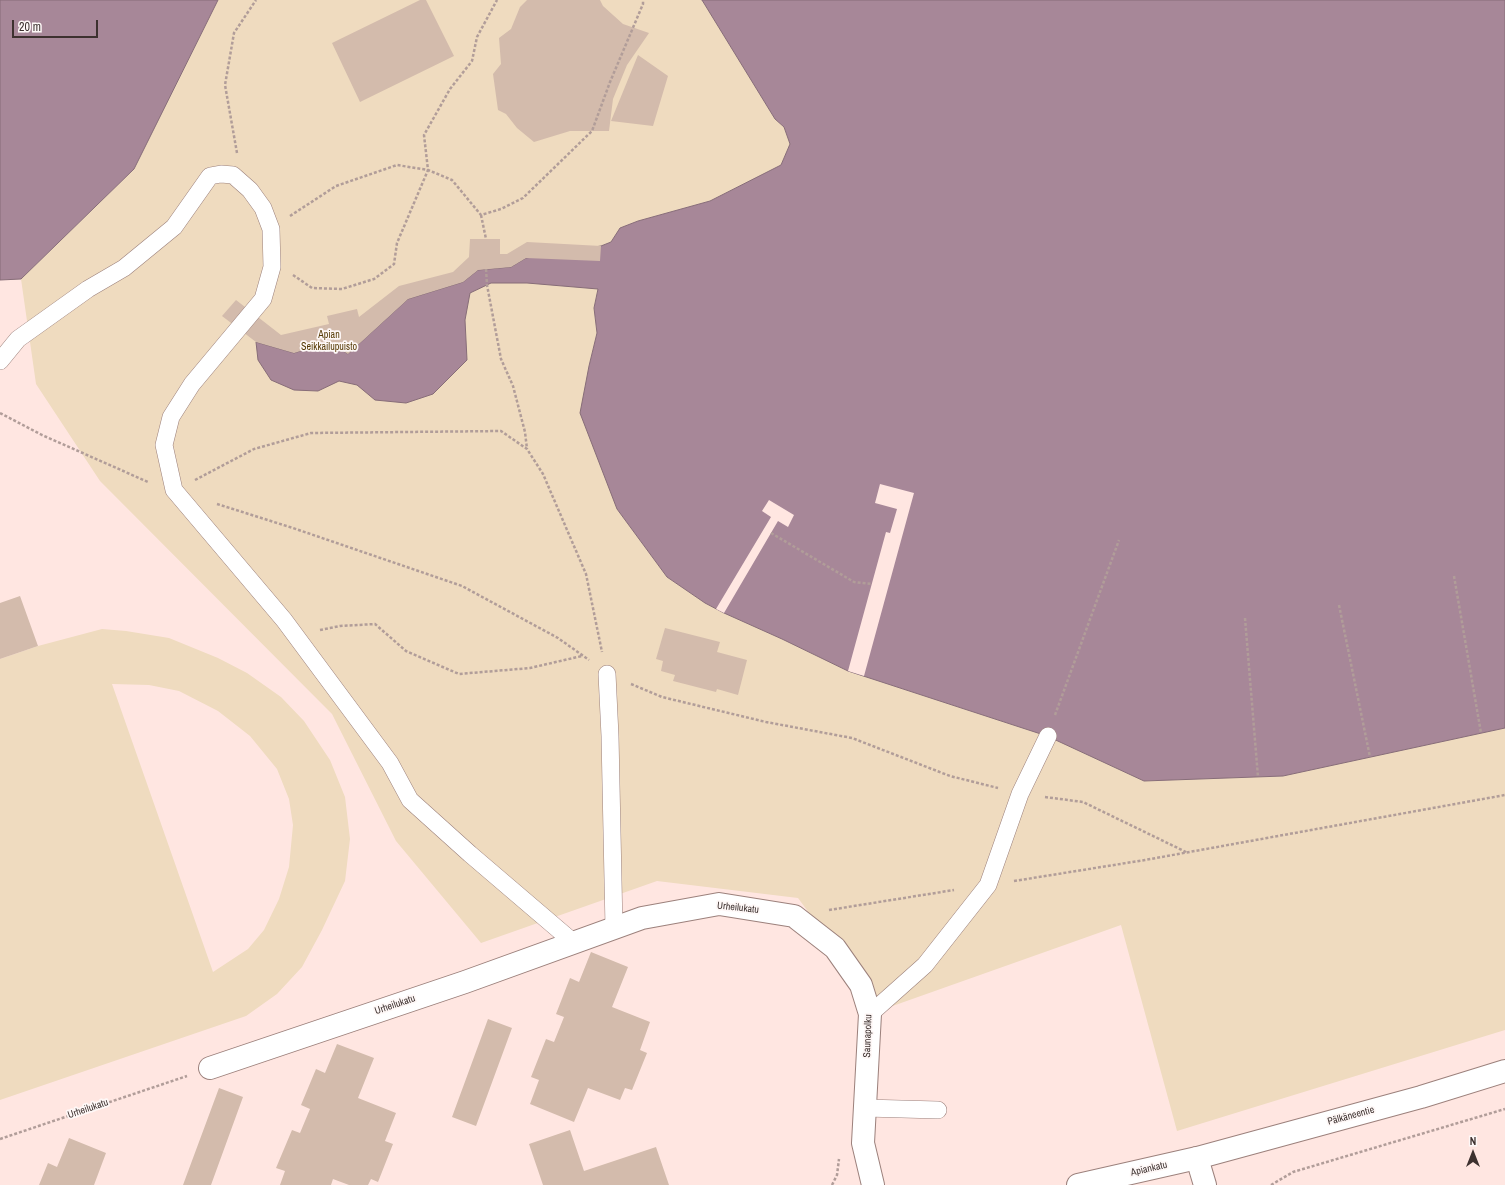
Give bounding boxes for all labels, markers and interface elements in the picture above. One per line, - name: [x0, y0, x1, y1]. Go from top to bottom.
- scale bar: [14, 12, 100, 38]
- text: 20 m: [19, 19, 41, 35]
- park label: Apian Seikkailupuisto: [301, 329, 357, 352]
- street label: Urheilukatu: [717, 900, 759, 916]
- street label: Urheilukatu: [373, 993, 417, 1017]
- street label: Saunapolku: [861, 1014, 875, 1058]
- street label: Urheilukatu: [66, 1097, 110, 1121]
- street label: Pälkäneentie: [1326, 1104, 1376, 1128]
- north arrow: [1453, 1133, 1493, 1173]
- text: N: [1470, 1134, 1476, 1148]
- street label: Apiankatu: [1130, 1159, 1168, 1179]

